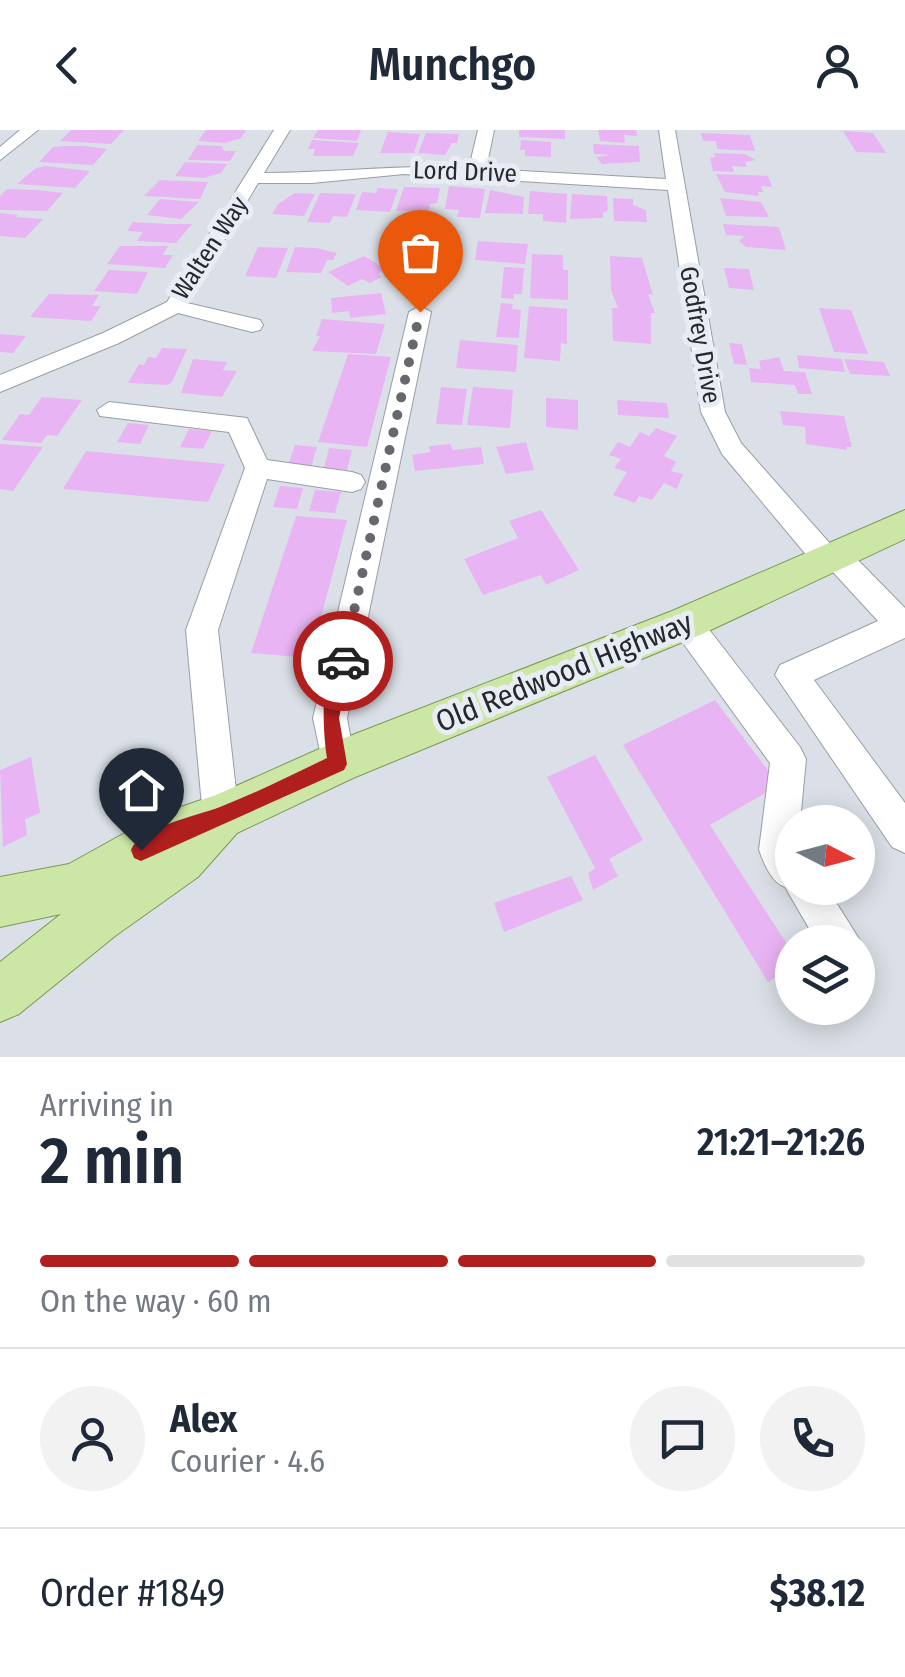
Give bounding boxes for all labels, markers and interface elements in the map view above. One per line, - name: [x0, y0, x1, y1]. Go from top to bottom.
- icon: back: [40, 38, 95, 93]
- text: Munchgo: [369, 38, 536, 92]
- icon: person: [810, 38, 865, 93]
- street label: Lord Drive: [413, 155, 517, 189]
- street label: Walten Way: [166, 191, 254, 305]
- pin: [378, 210, 463, 313]
- icon: bag: [393, 225, 448, 280]
- street label: Godfrey Drive: [673, 264, 727, 406]
- street label: Old Redwood Highway: [431, 604, 698, 740]
- courier: [293, 611, 393, 711]
- icon: car: [316, 634, 371, 689]
- pin: [99, 748, 184, 851]
- icon: home: [114, 763, 169, 818]
- north arrow: [775, 805, 875, 905]
- map controls: [775, 805, 875, 1025]
- button: layers: [775, 925, 875, 1025]
- text: Arriving in: [40, 1086, 174, 1124]
- text: 21:21–21:26: [697, 1119, 865, 1165]
- text: 2 min: [40, 1122, 184, 1200]
- text: On the way · 60 m: [40, 1282, 272, 1320]
- button: person: [40, 1386, 145, 1491]
- button: chat: [630, 1386, 735, 1491]
- button: phone: [760, 1386, 865, 1491]
- text: Alex: [170, 1396, 237, 1442]
- text: Courier · 4.6: [170, 1442, 325, 1480]
- text: Order #1849: [40, 1570, 225, 1616]
- text: $38.12: [769, 1570, 865, 1616]

